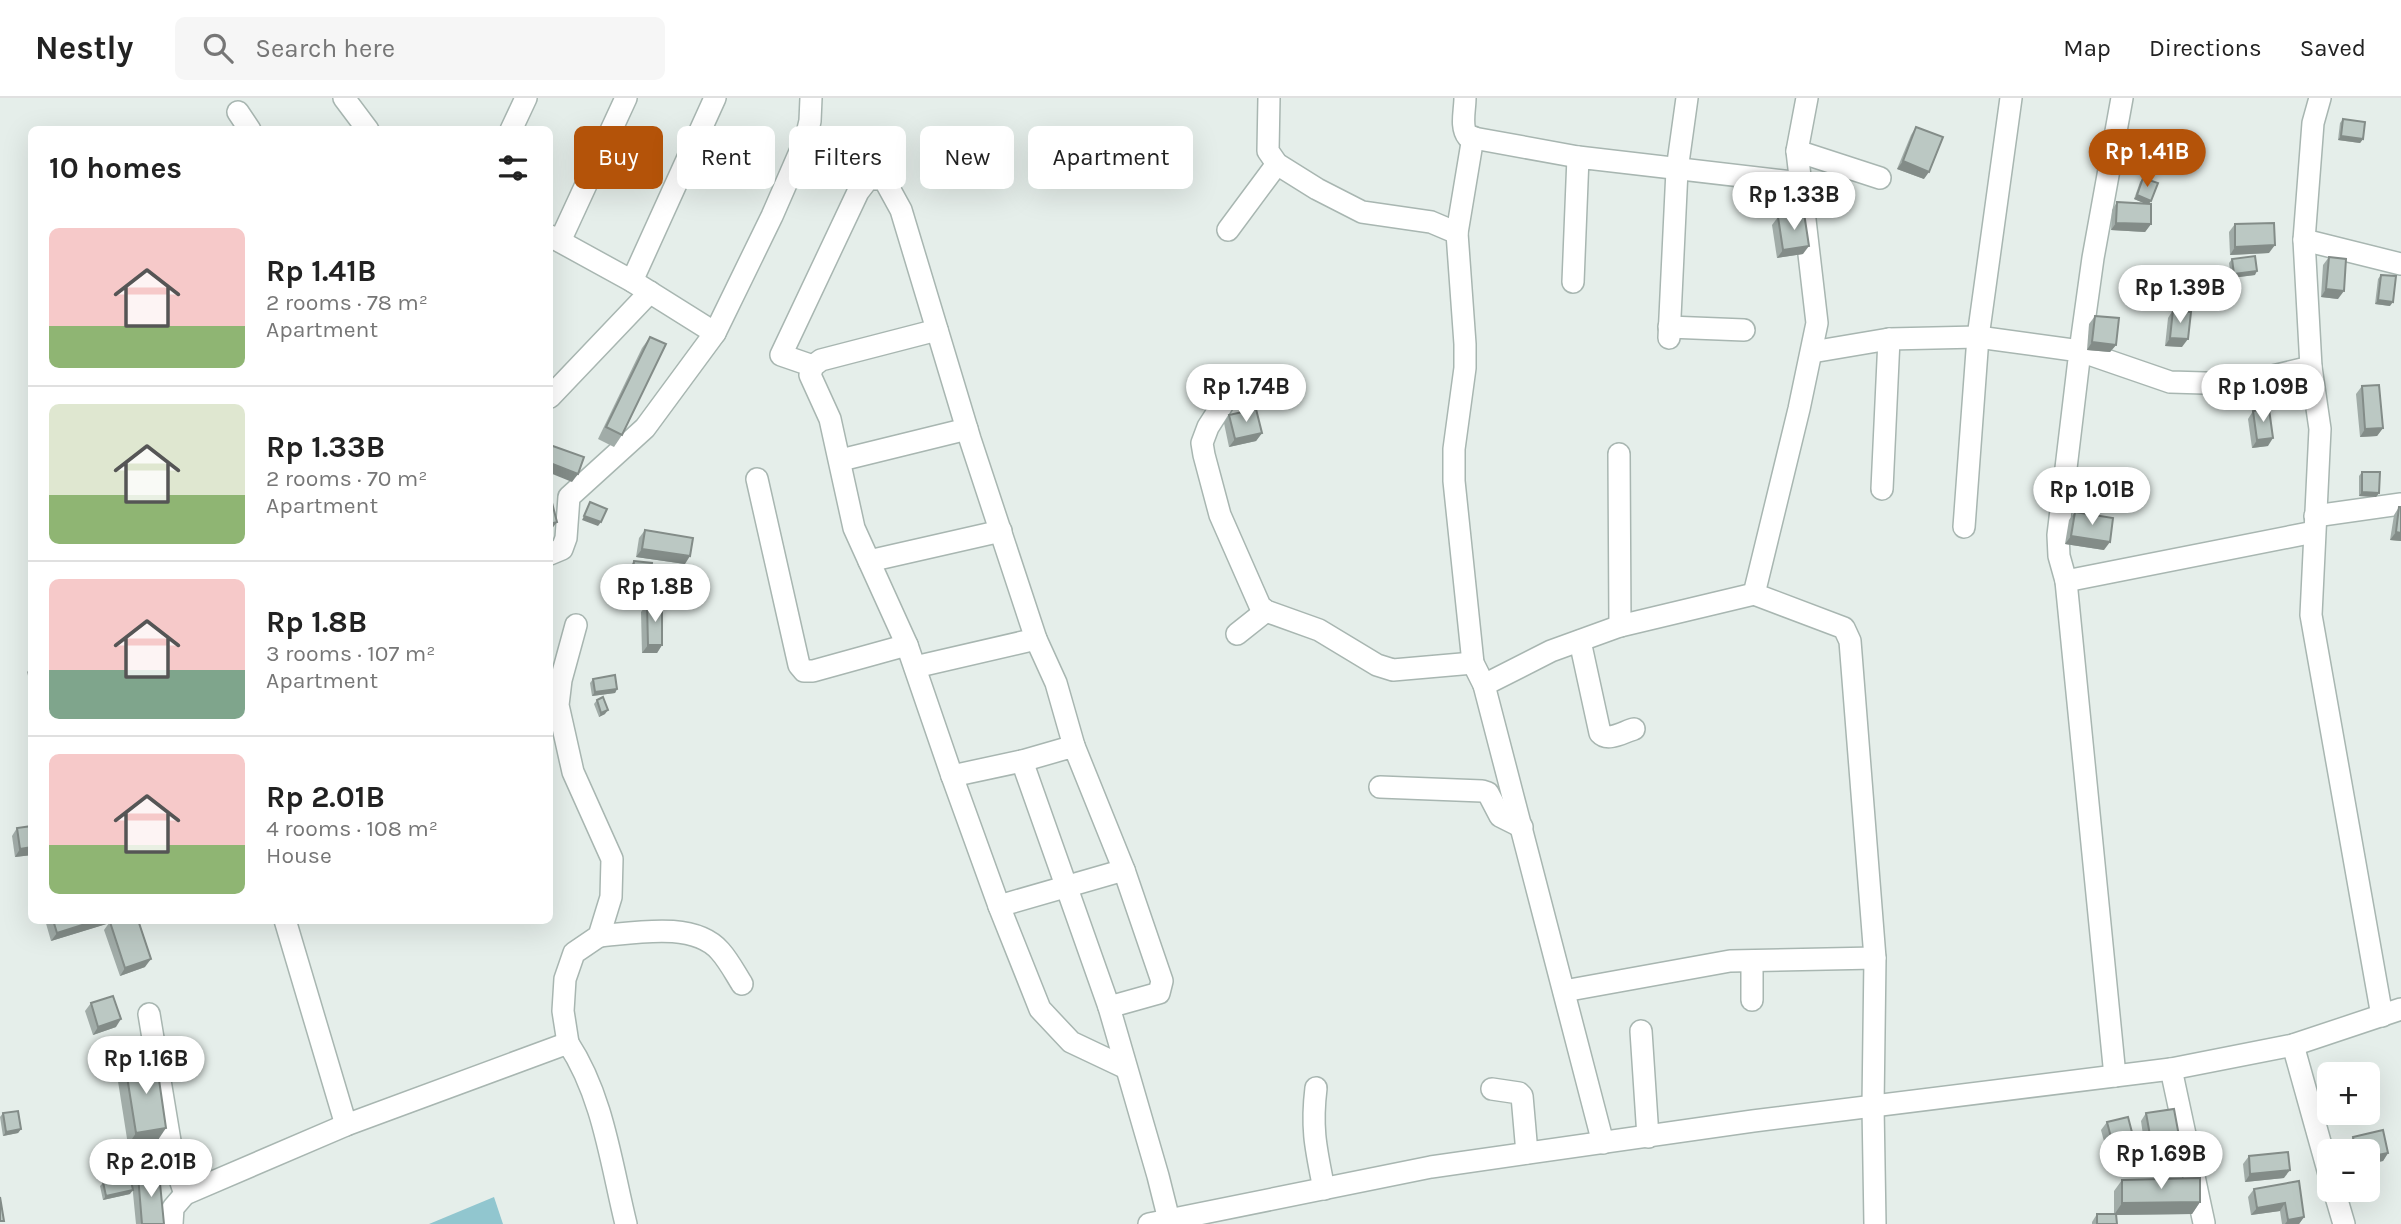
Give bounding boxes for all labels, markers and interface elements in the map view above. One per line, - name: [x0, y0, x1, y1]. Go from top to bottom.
- search box: [175, 17, 665, 80]
- text: Nestly: [35, 29, 133, 67]
- icon: search: [199, 29, 237, 67]
- text: Search here: [255, 33, 395, 64]
- text: Map: [2063, 34, 2111, 62]
- text: Directions: [2149, 34, 2262, 62]
- text: Saved: [2300, 34, 2366, 62]
- chip: Buy: [574, 126, 663, 189]
- chip: Rent: [677, 126, 775, 189]
- chip: Filters: [789, 126, 906, 189]
- chip: New: [920, 126, 1014, 189]
- chip: Apartment: [1028, 126, 1193, 189]
- pin: Rp 1.41B: [2075, 130, 2219, 189]
- text: Rp 1.41B: [2105, 138, 2189, 165]
- icon: filters: [494, 149, 532, 187]
- text: 10 homes: [49, 150, 182, 186]
- pin: Rp 1.33B: [1722, 172, 1866, 232]
- text: Rp 1.33B: [1748, 181, 1840, 208]
- text: Rp 1.41B: [266, 253, 376, 289]
- icon: home: [105, 256, 189, 340]
- pin: Rp 1.39B: [2108, 266, 2252, 325]
- text: Rp 1.39B: [2134, 274, 2226, 301]
- text: 2 rooms · 78 m²: [266, 289, 428, 316]
- text: Apartment: [266, 316, 378, 343]
- pin: Rp 1.74B: [1174, 364, 1318, 424]
- pin: Rp 1.09B: [2191, 364, 2335, 424]
- text: Rp 1.74B: [1202, 373, 1290, 400]
- text: Rp 1.09B: [2217, 373, 2309, 400]
- text: Rp 1.33B: [266, 429, 385, 465]
- icon: home: [105, 432, 189, 516]
- text: 2 rooms · 70 m²: [266, 465, 428, 492]
- pin: Rp 1.01B: [2020, 468, 2164, 527]
- text: Rp 1.01B: [2049, 476, 2135, 503]
- text: Apartment: [266, 492, 378, 519]
- pin: Rp 1.8B: [590, 564, 720, 624]
- text: Rp 1.8B: [616, 573, 694, 600]
- text: Rp 1.8B: [266, 604, 367, 640]
- icon: home: [105, 607, 189, 691]
- text: 3 rooms · 107 m²: [266, 640, 435, 667]
- text: Apartment: [266, 667, 378, 694]
- text: Rp 2.01B: [266, 779, 385, 815]
- icon: home: [105, 782, 189, 866]
- text: 4 rooms · 108 m²: [266, 815, 438, 842]
- text: House: [266, 842, 332, 869]
- pin: Rp 1.16B: [74, 1037, 218, 1096]
- text: Rp 1.16B: [104, 1045, 188, 1072]
- map controls: [2317, 1062, 2380, 1202]
- button: +: [2317, 1062, 2380, 1125]
- pin: Rp 1.69B: [2089, 1132, 2233, 1191]
- button: −: [2317, 1139, 2380, 1202]
- pin: Rp 2.01B: [79, 1140, 223, 1199]
- text: Rp 1.69B: [2116, 1140, 2206, 1167]
- text: Rp 2.01B: [105, 1148, 197, 1175]

